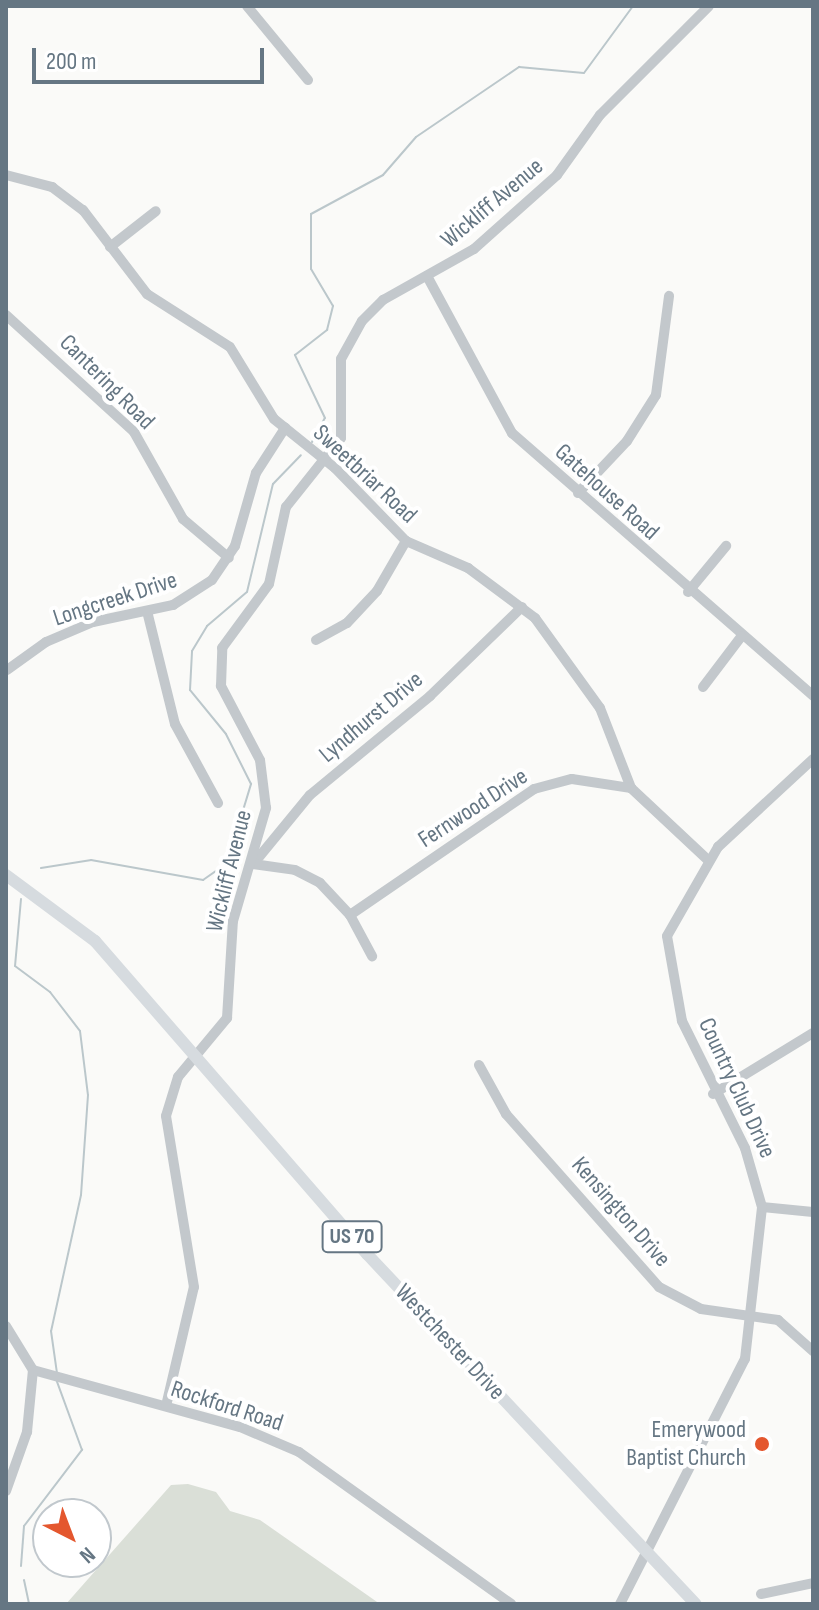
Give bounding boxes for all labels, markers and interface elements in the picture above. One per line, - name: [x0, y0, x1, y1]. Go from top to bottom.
- scale bar: [36, 32, 268, 82]
- text: 200 m: [46, 47, 97, 76]
- street label: Wickliff Avenue: [435, 152, 549, 254]
- street label: Cantering Road: [53, 328, 161, 436]
- street label: Sweetbriar Road: [307, 419, 423, 529]
- street label: Gatehouse Road: [549, 438, 665, 546]
- street label: Longcreek Drive: [49, 565, 181, 633]
- street label: Lyndhurst Drive: [313, 665, 429, 769]
- street label: Fernwood Drive: [413, 762, 533, 854]
- street label: Wickliff Avenue: [200, 807, 258, 935]
- street label: Country Club Drive: [692, 1013, 782, 1163]
- street label: Kensington Drive: [565, 1151, 677, 1273]
- road number: US 70: [320, 1219, 384, 1255]
- street label: Westchester Drive: [389, 1278, 511, 1406]
- street label: Rockford Road: [167, 1374, 287, 1438]
- place label: Emerywood Baptist Church: [626, 1416, 746, 1472]
- marker: Emerywood Baptist Church: [753, 1435, 771, 1453]
- north arrow: [32, 1498, 112, 1578]
- text: N: [74, 1541, 100, 1569]

